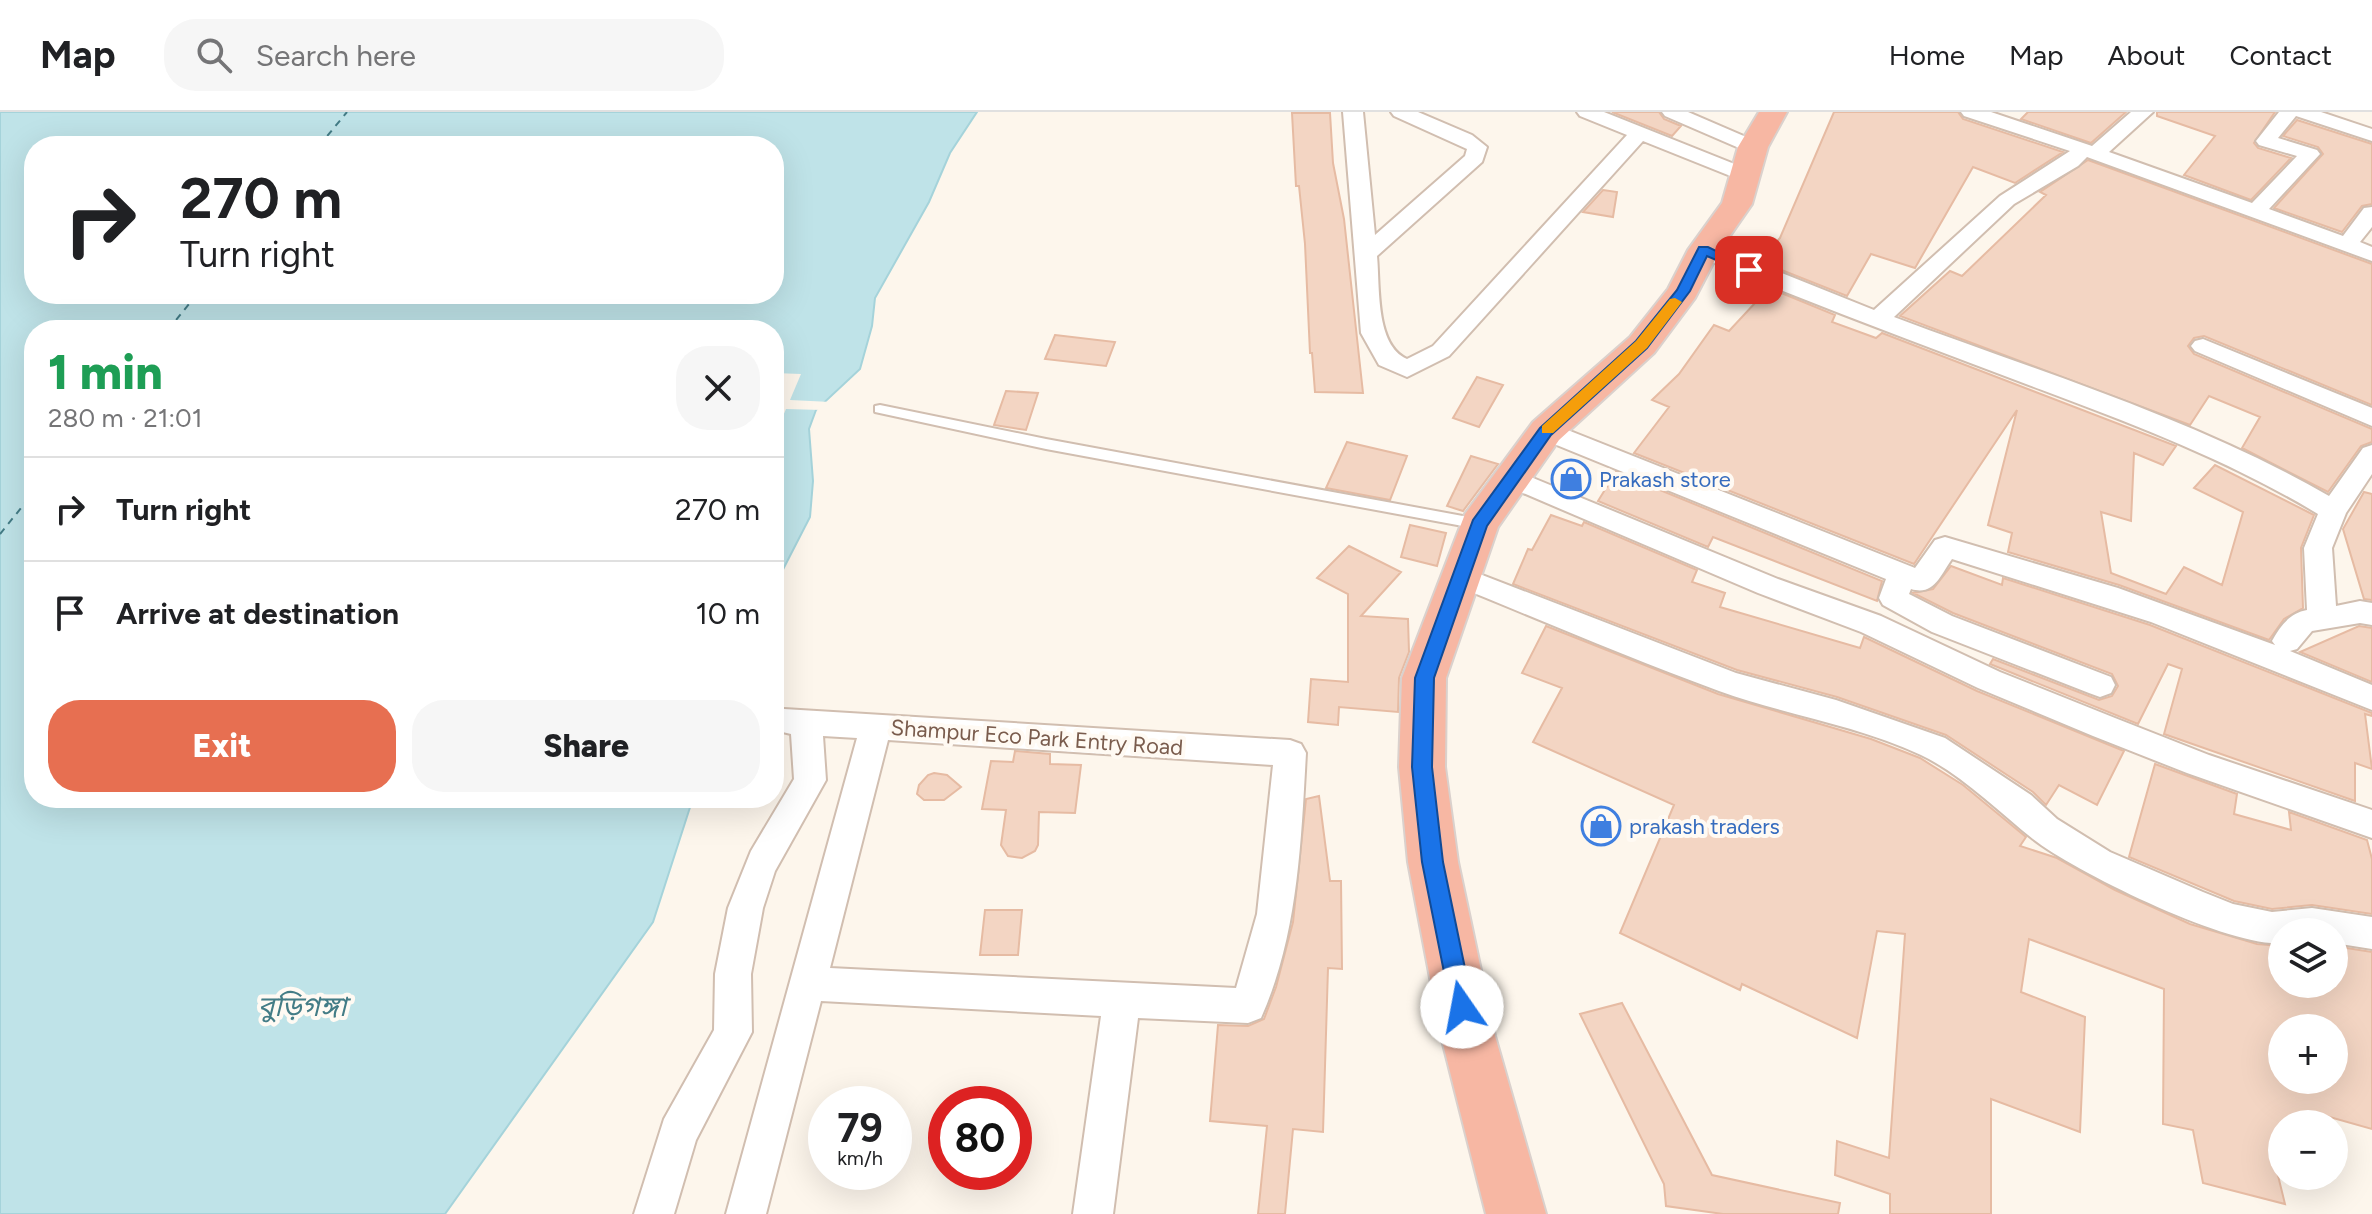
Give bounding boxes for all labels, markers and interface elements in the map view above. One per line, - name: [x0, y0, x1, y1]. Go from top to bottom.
- search box: [164, 19, 724, 91]
- text: Map: [40, 32, 116, 78]
- icon: search: [192, 33, 236, 77]
- text: Search here: [256, 37, 416, 74]
- text: Home: [1889, 38, 1965, 72]
- text: Map: [2009, 38, 2064, 72]
- text: About: [2108, 38, 2185, 72]
- text: Contact: [2229, 38, 2332, 72]
- text: 270 m: [180, 165, 342, 232]
- icon: right: [48, 168, 152, 272]
- text: Turn right: [180, 233, 335, 276]
- pin: [1715, 236, 1783, 304]
- icon: arrive: [1727, 248, 1771, 292]
- text: 1 min: [48, 343, 163, 401]
- button: close: [676, 346, 760, 430]
- text: 280 m · 21:01: [48, 402, 202, 434]
- shop icon: Prakash store: [1550, 458, 1592, 500]
- place label: Prakash store: [1599, 466, 1731, 493]
- icon: right: [48, 487, 92, 531]
- text: Turn right: [116, 491, 251, 528]
- text: 270 m: [675, 491, 760, 528]
- icon: arrive: [48, 591, 92, 635]
- text: Arrive at destination: [116, 595, 399, 632]
- text: 10 m: [695, 595, 760, 632]
- button: Exit: [48, 700, 396, 792]
- button: Share: [412, 700, 760, 792]
- street label: Shampur Eco Park Entry Road: [890, 714, 1184, 761]
- shop icon: prakash traders: [1580, 805, 1622, 847]
- place label: prakash traders: [1629, 813, 1780, 840]
- map controls: [2268, 918, 2348, 1190]
- button: layers: [2268, 918, 2348, 998]
- position arrow: [1420, 965, 1504, 1049]
- water label: বুড়িগঙ্গা: [258, 989, 352, 1023]
- button: +: [2268, 1014, 2348, 1094]
- speed limit sign: 80: [928, 1086, 1032, 1190]
- text: 79: [837, 1104, 883, 1152]
- button: −: [2268, 1110, 2348, 1190]
- text: km/h: [837, 1146, 883, 1170]

